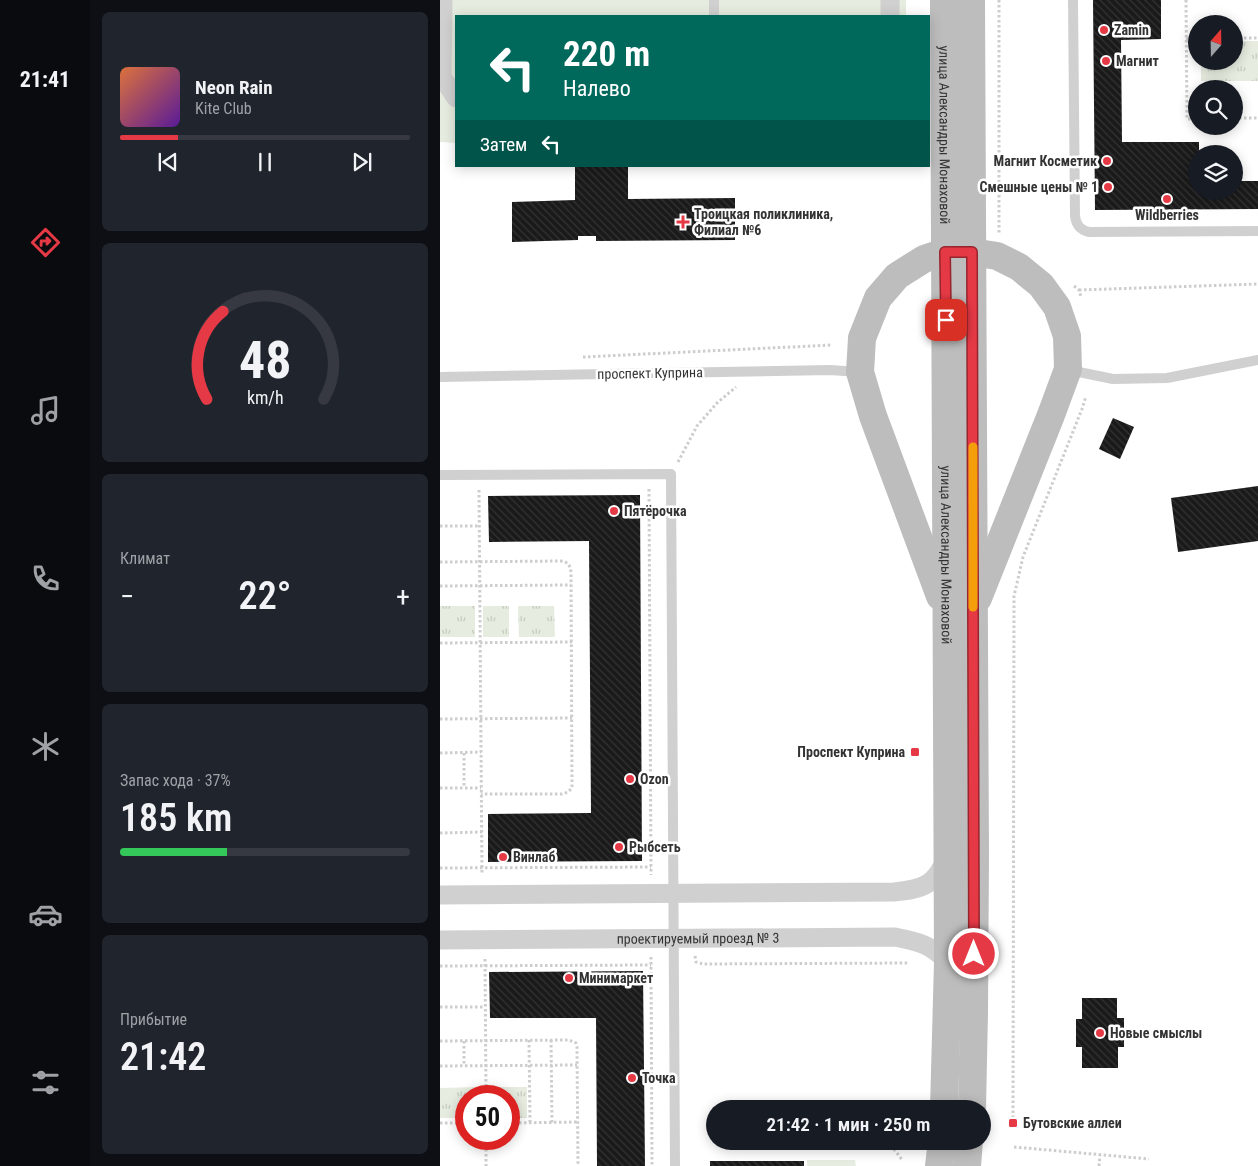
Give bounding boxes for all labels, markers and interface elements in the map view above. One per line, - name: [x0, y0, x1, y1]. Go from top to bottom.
- north arrow: [1188, 15, 1242, 70]
- map controls: [1188, 15, 1243, 200]
- place label: Zamin: [1114, 22, 1149, 38]
- marker: Zamin: [1098, 24, 1110, 36]
- text: 220 m: [563, 34, 650, 75]
- icon: left: [480, 35, 545, 100]
- street label: улица Александры Монаховой: [936, 46, 953, 224]
- place label: Магнит: [1116, 53, 1159, 69]
- marker: Магнит: [1100, 55, 1112, 67]
- text: 21:41: [20, 67, 70, 92]
- text: Neon Rain: [195, 76, 273, 99]
- text: Налево: [563, 76, 631, 101]
- button: search: [1188, 80, 1243, 135]
- text: Kite Club: [195, 99, 252, 118]
- icon: left: [537, 130, 565, 158]
- text: Затем: [480, 133, 527, 156]
- button: layers: [1188, 145, 1243, 200]
- icon: previous: [154, 148, 182, 176]
- icon: pause: [251, 148, 279, 176]
- icon: next: [348, 148, 376, 176]
- place label: Магнит Косметик: [994, 153, 1097, 169]
- marker: Магнит Косметик: [1101, 155, 1113, 167]
- place label: Смешные цены № 1: [980, 179, 1098, 195]
- marker: Смешные цены № 1: [1102, 181, 1114, 193]
- marker: Wildberries: [1161, 193, 1173, 205]
- place label: Троицкая поликлиника, Филиал №6: [694, 206, 833, 238]
- place label: Wildberries: [1135, 207, 1199, 223]
- marker: Троицкая поликлиника, Филиал №6: [676, 215, 690, 229]
- icon: directions: [28, 225, 63, 260]
- pin: [925, 299, 967, 341]
- icon: arrive: [932, 306, 960, 334]
- text: 48: [239, 330, 291, 391]
- street label: проспект Куприна: [597, 364, 703, 382]
- text: km/h: [247, 387, 283, 408]
- icon: music: [28, 393, 63, 428]
- street label: улица Александры Монаховой: [938, 466, 955, 644]
- place label: Пятёрочка: [624, 503, 687, 519]
- marker: Пятёрочка: [608, 505, 620, 517]
- text: Климат: [120, 549, 170, 568]
- icon: phone: [28, 561, 63, 596]
- text: 22°: [239, 574, 291, 618]
- text: −: [120, 580, 134, 613]
- text: +: [396, 580, 410, 613]
- icon: climate: [28, 729, 63, 764]
- place label: Проспект Куприна: [797, 744, 905, 760]
- marker: Проспект Куприна: [909, 746, 921, 758]
- text: Запас хода · 37%: [120, 771, 231, 790]
- place label: Ozon: [640, 771, 669, 787]
- marker: Ozon: [624, 773, 636, 785]
- text: 185 km: [120, 796, 232, 840]
- place label: Рыбсеть: [629, 839, 681, 855]
- marker: Рыбсеть: [613, 841, 625, 853]
- place label: Винлаб: [513, 849, 555, 865]
- marker: Винлаб: [497, 851, 509, 863]
- icon: car: [28, 897, 63, 932]
- position arrow: [947, 927, 999, 979]
- street label: проектируемый проезд № 3: [617, 930, 779, 947]
- place label: Минимаркет: [579, 970, 654, 986]
- marker: Минимаркет: [563, 972, 575, 984]
- text: Прибытие: [120, 1010, 187, 1029]
- place label: Новые смыслы: [1110, 1025, 1202, 1041]
- marker: Новые смыслы: [1094, 1027, 1106, 1039]
- text: 21:42: [120, 1035, 206, 1079]
- icon: filters: [28, 1065, 63, 1100]
- place label: Точка: [642, 1070, 676, 1086]
- marker: Точка: [626, 1072, 638, 1084]
- speed limit sign: 50: [455, 1085, 520, 1150]
- text: 21:42 · 1 мин · 250 m: [767, 1113, 930, 1136]
- place label: Бутовские аллеи: [1023, 1115, 1122, 1131]
- marker: Бутовские аллеи: [1007, 1117, 1019, 1129]

